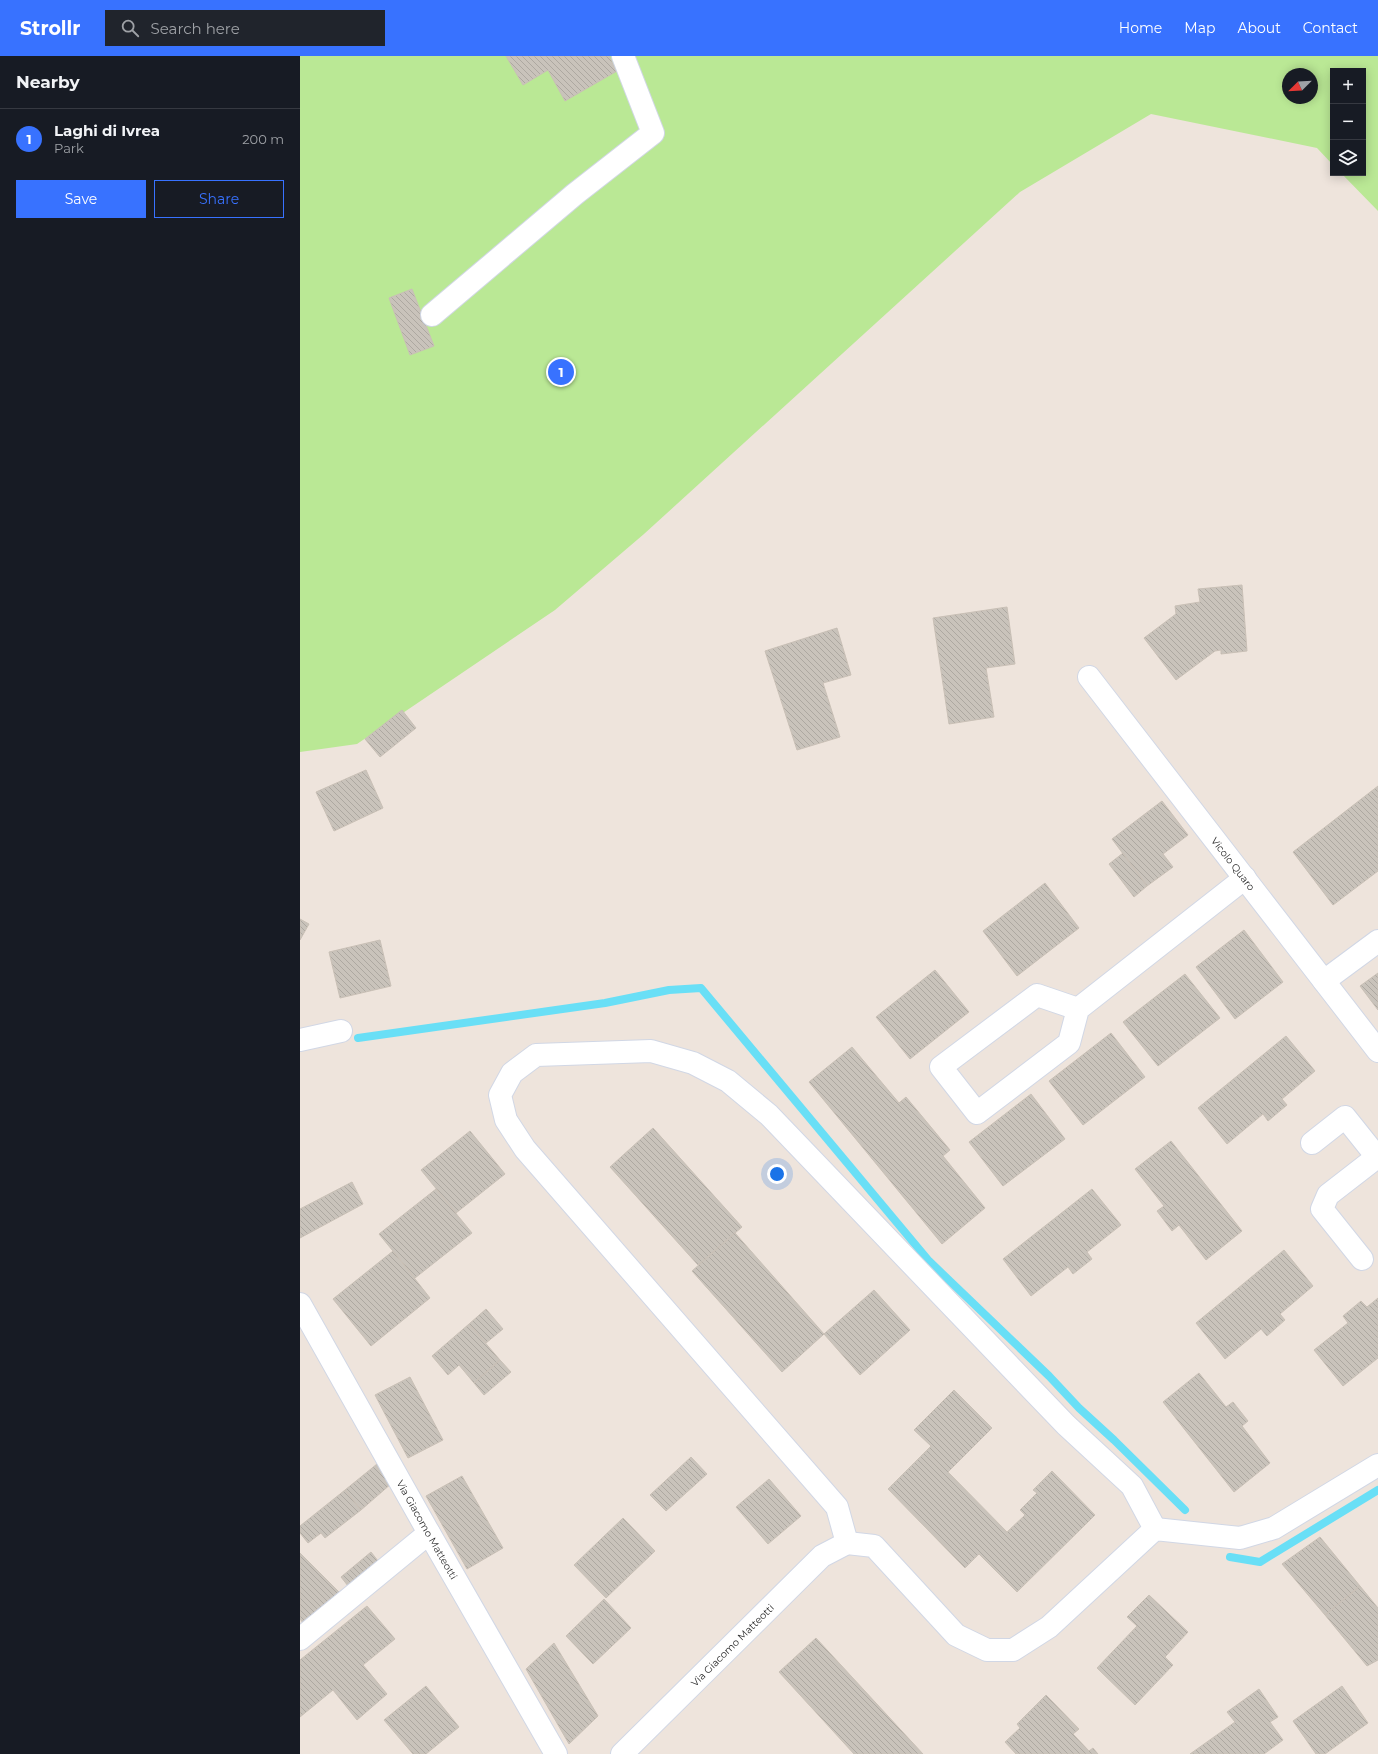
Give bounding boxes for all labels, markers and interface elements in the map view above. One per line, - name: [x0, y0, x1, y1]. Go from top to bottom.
- search box: [105, 10, 385, 46]
- text: Strollr: [20, 17, 81, 40]
- icon: search: [119, 17, 141, 39]
- text: Search here: [151, 19, 240, 38]
- text: Home: [1119, 19, 1162, 37]
- text: Map: [1184, 19, 1215, 37]
- text: About: [1237, 19, 1281, 37]
- text: Contact: [1303, 19, 1358, 37]
- north arrow: [1282, 68, 1318, 104]
- map controls: [1330, 68, 1366, 176]
- button: +: [1330, 68, 1366, 104]
- text: Nearby: [16, 72, 80, 92]
- button: −: [1330, 104, 1366, 140]
- text: Laghi di Ivrea: [54, 121, 160, 140]
- text: 1: [26, 131, 32, 147]
- text: 200 m: [242, 131, 284, 147]
- text: Park: [54, 140, 84, 156]
- button: layers: [1330, 140, 1366, 176]
- button: Save: [16, 180, 146, 218]
- button: Share: [154, 180, 284, 218]
- pin: 1: [548, 357, 574, 387]
- street label: Vicolo Quaro: [1208, 835, 1258, 893]
- your location: [767, 1164, 787, 1184]
- street label: Via Giacomo Matteotti: [394, 1478, 460, 1582]
- street label: Via Giacomo Matteotti: [688, 1601, 777, 1689]

